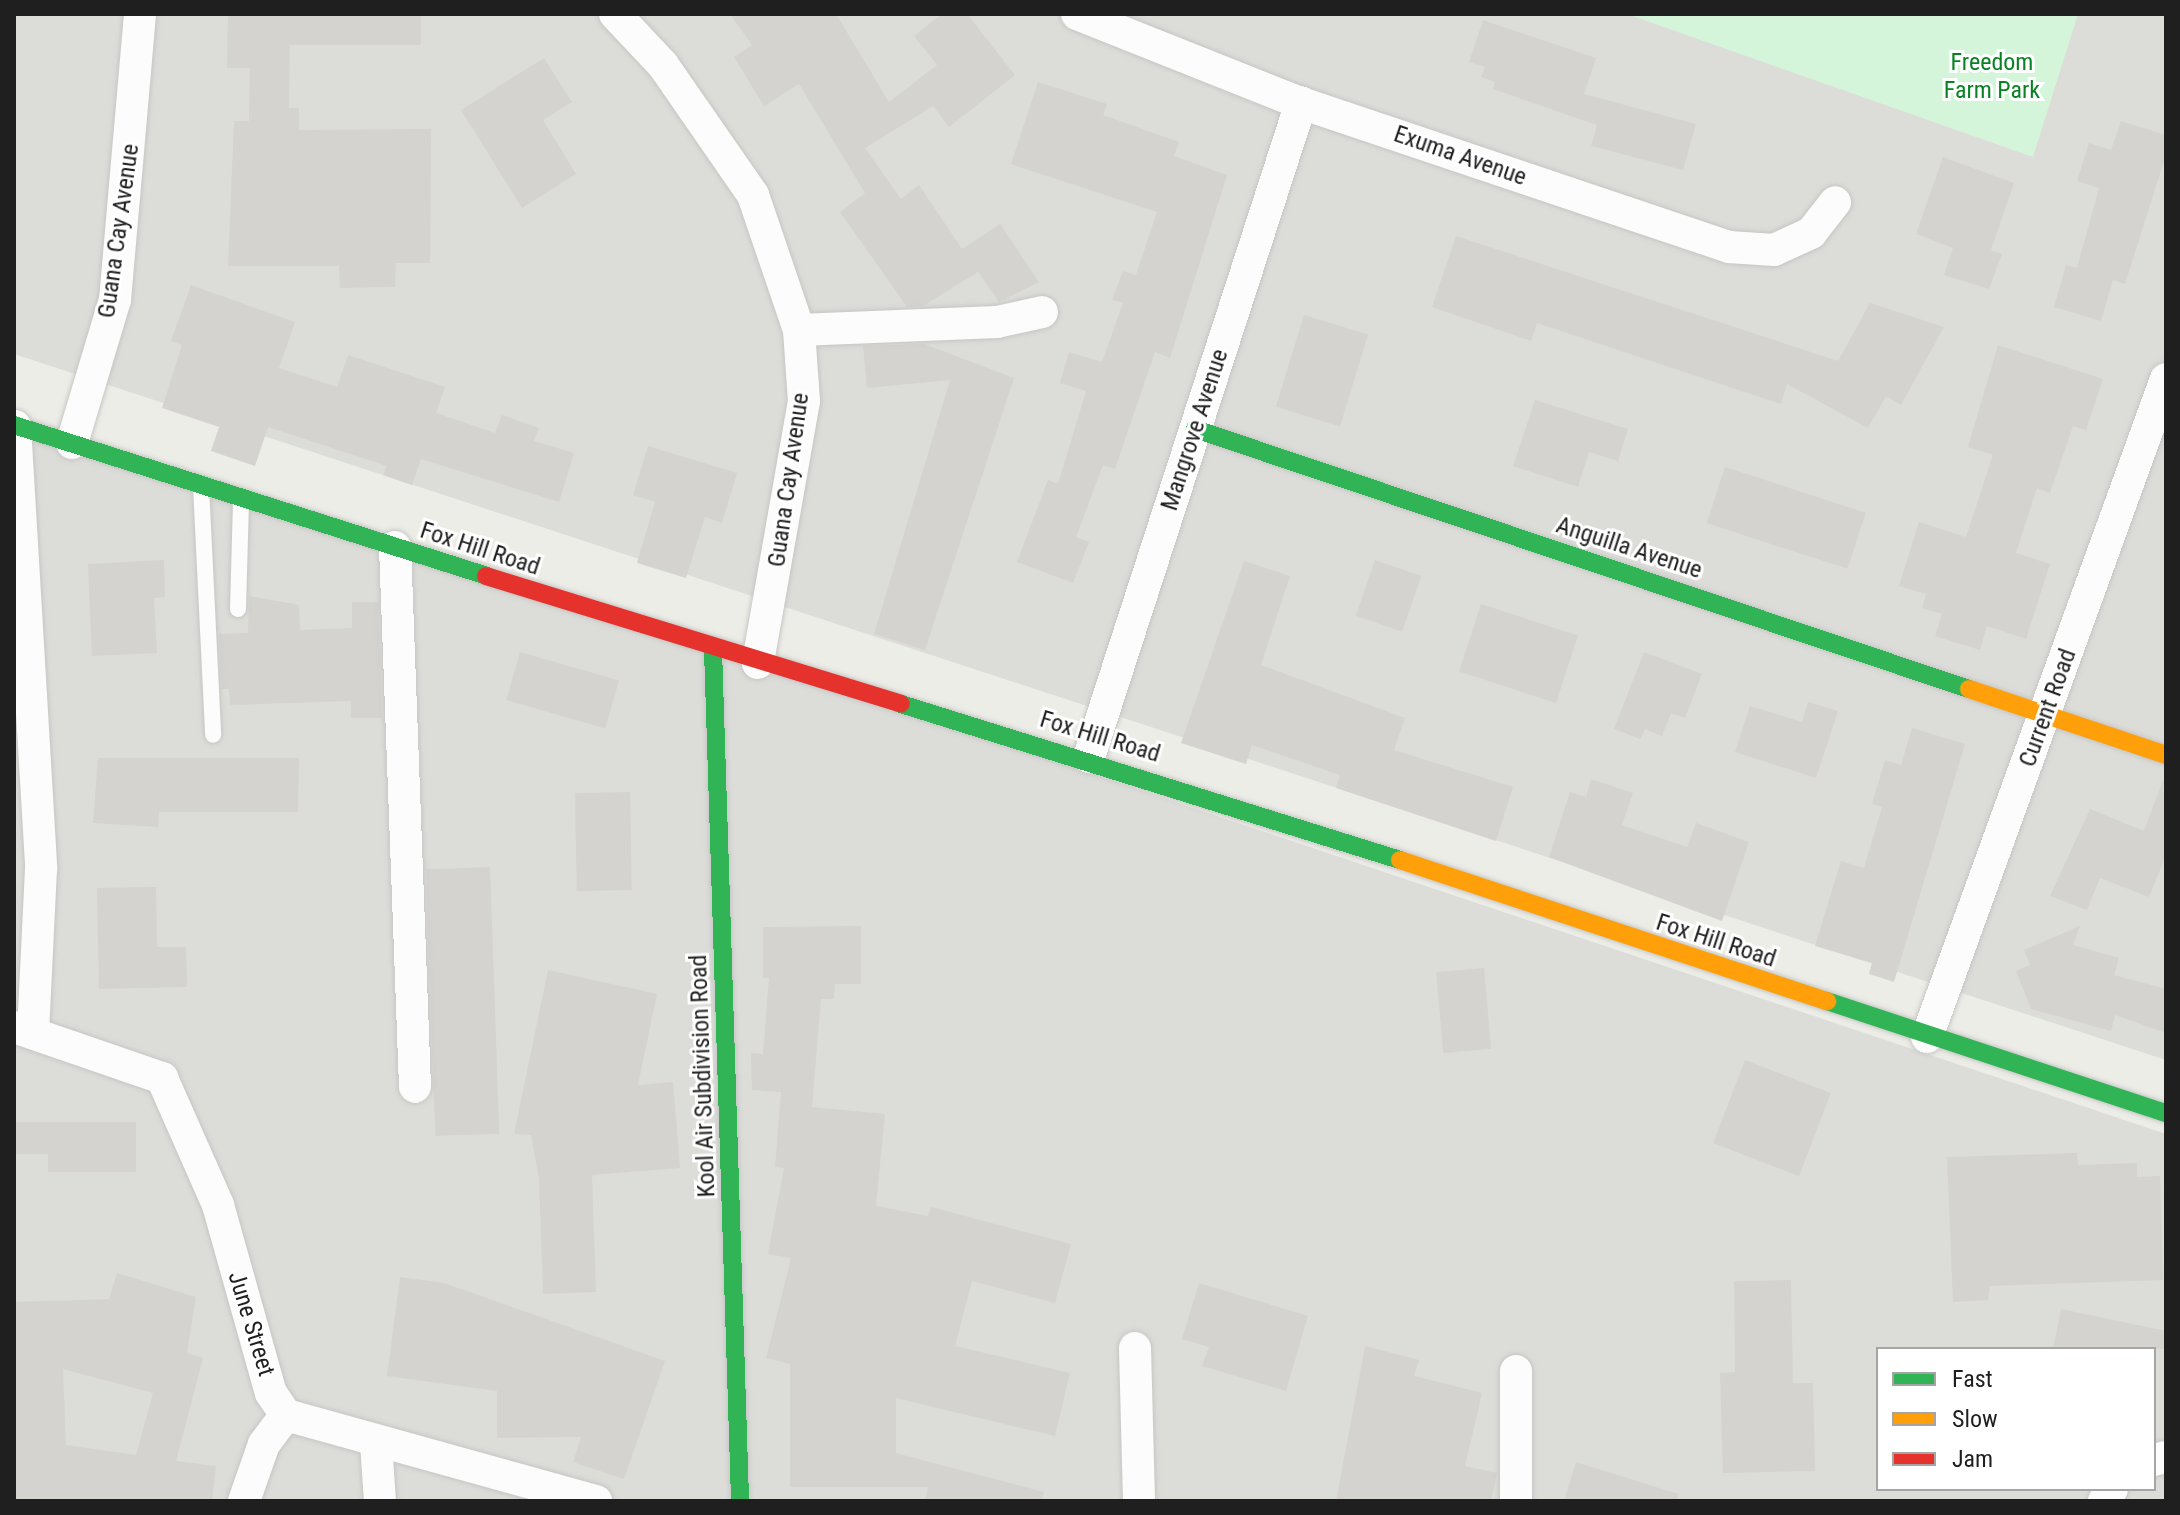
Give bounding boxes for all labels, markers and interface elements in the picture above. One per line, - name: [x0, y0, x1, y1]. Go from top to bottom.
- park label: Freedom Farm Park: [1944, 49, 2040, 105]
- street label: Exuma Avenue: [1390, 120, 1530, 192]
- street label: Guana Cay Avenue: [93, 142, 145, 320]
- street label: Mangrove Avenue: [1155, 346, 1235, 514]
- street label: Guana Cay Avenue: [763, 391, 815, 569]
- street label: Anguilla Avenue: [1552, 511, 1706, 585]
- street label: Fox Hill Road: [416, 516, 544, 582]
- street label: Current Road: [2013, 645, 2083, 771]
- street label: Fox Hill Road: [1036, 705, 1164, 769]
- street label: Fox Hill Road: [1652, 908, 1780, 974]
- street label: Kool Air Subdivision Road: [684, 954, 722, 1198]
- street label: June Street: [221, 1268, 281, 1380]
- legend: [1876, 1347, 2156, 1491]
- text: Fast: [1952, 1365, 1993, 1393]
- text: Slow: [1952, 1405, 1998, 1433]
- text: Jam: [1952, 1445, 1993, 1473]

